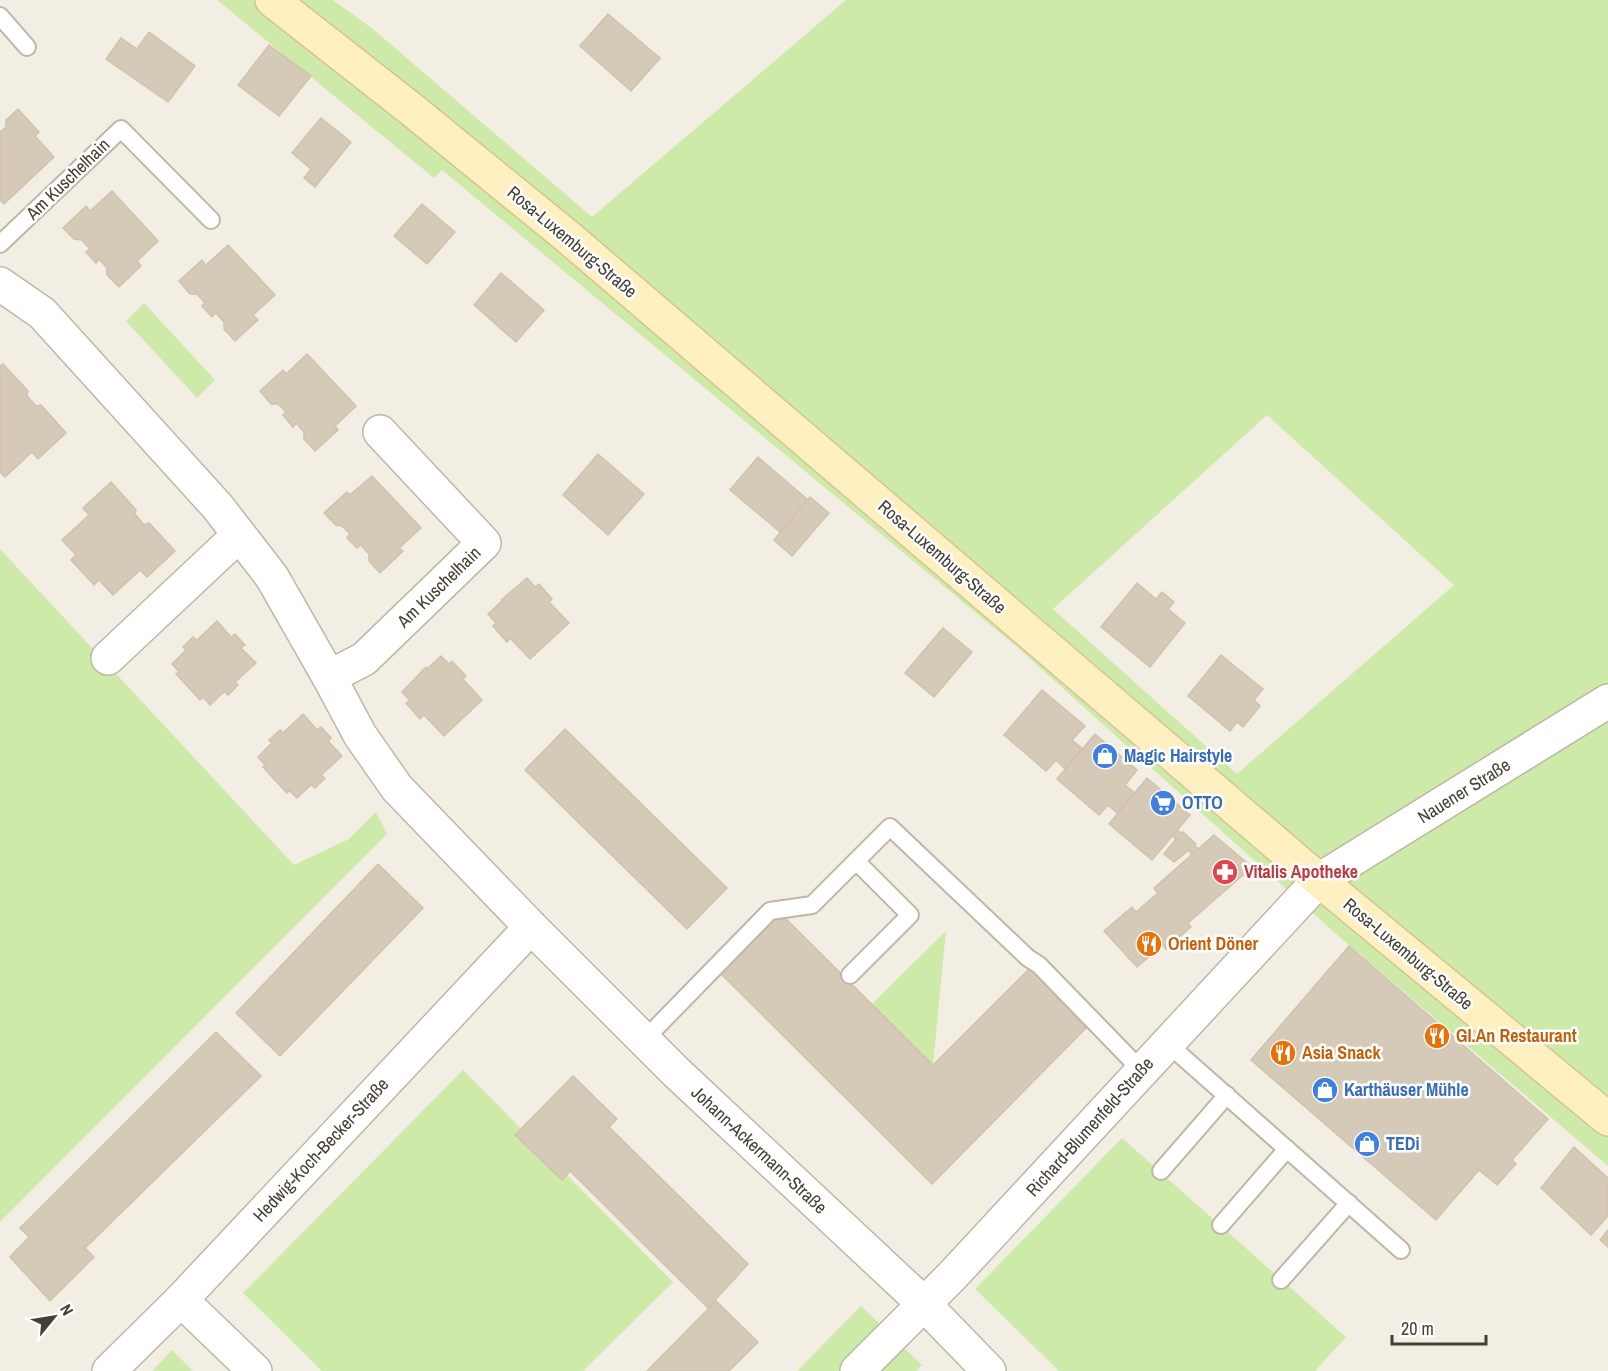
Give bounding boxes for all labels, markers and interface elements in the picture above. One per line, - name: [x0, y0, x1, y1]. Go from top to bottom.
- street label: Am Kuschelhain: [20, 132, 115, 226]
- street label: Rosa-Luxemburg-Straße: [502, 180, 643, 303]
- street label: Rosa-Luxemburg-Straße: [873, 494, 1012, 619]
- street label: Am Kuschelhain: [391, 540, 486, 634]
- shop icon: Magic Hairstyle: [1090, 741, 1120, 771]
- place label: Magic Hairstyle: [1124, 743, 1232, 768]
- street label: Nauener Straße: [1413, 752, 1515, 829]
- supermarket icon: OTTO: [1148, 788, 1178, 818]
- place label: OTTO: [1182, 790, 1223, 815]
- pharmacy icon: Vitalis Apotheke: [1210, 857, 1240, 887]
- place label: Vitalis Apotheke: [1244, 859, 1358, 884]
- street label: Rosa-Luxemburg-Straße: [1338, 892, 1479, 1015]
- restaurant icon: Orient Döner: [1134, 929, 1164, 959]
- place label: Orient Döner: [1168, 931, 1258, 956]
- restaurant icon: GI.An Restaurant: [1422, 1021, 1452, 1051]
- place label: GI.An Restaurant: [1456, 1023, 1577, 1048]
- restaurant icon: Asia Snack: [1268, 1038, 1298, 1068]
- place label: Asia Snack: [1302, 1040, 1382, 1065]
- street label: Richard-Blumenfeld-Straße: [1020, 1052, 1159, 1202]
- street label: Hedwig-Koch-Becker-Straße: [247, 1072, 394, 1227]
- shop icon: Karthäuser Mühle: [1310, 1075, 1340, 1105]
- place label: Karthäuser Mühle: [1344, 1077, 1469, 1102]
- street label: Johann-Ackermann-Straße: [686, 1080, 833, 1219]
- shop icon: TEDi: [1352, 1129, 1382, 1159]
- place label: TEDi: [1386, 1131, 1420, 1156]
- north arrow: [24, 1287, 84, 1347]
- text: N: [55, 1300, 79, 1319]
- scale bar: [1392, 1308, 1486, 1346]
- text: 20 m: [1401, 1316, 1434, 1341]

